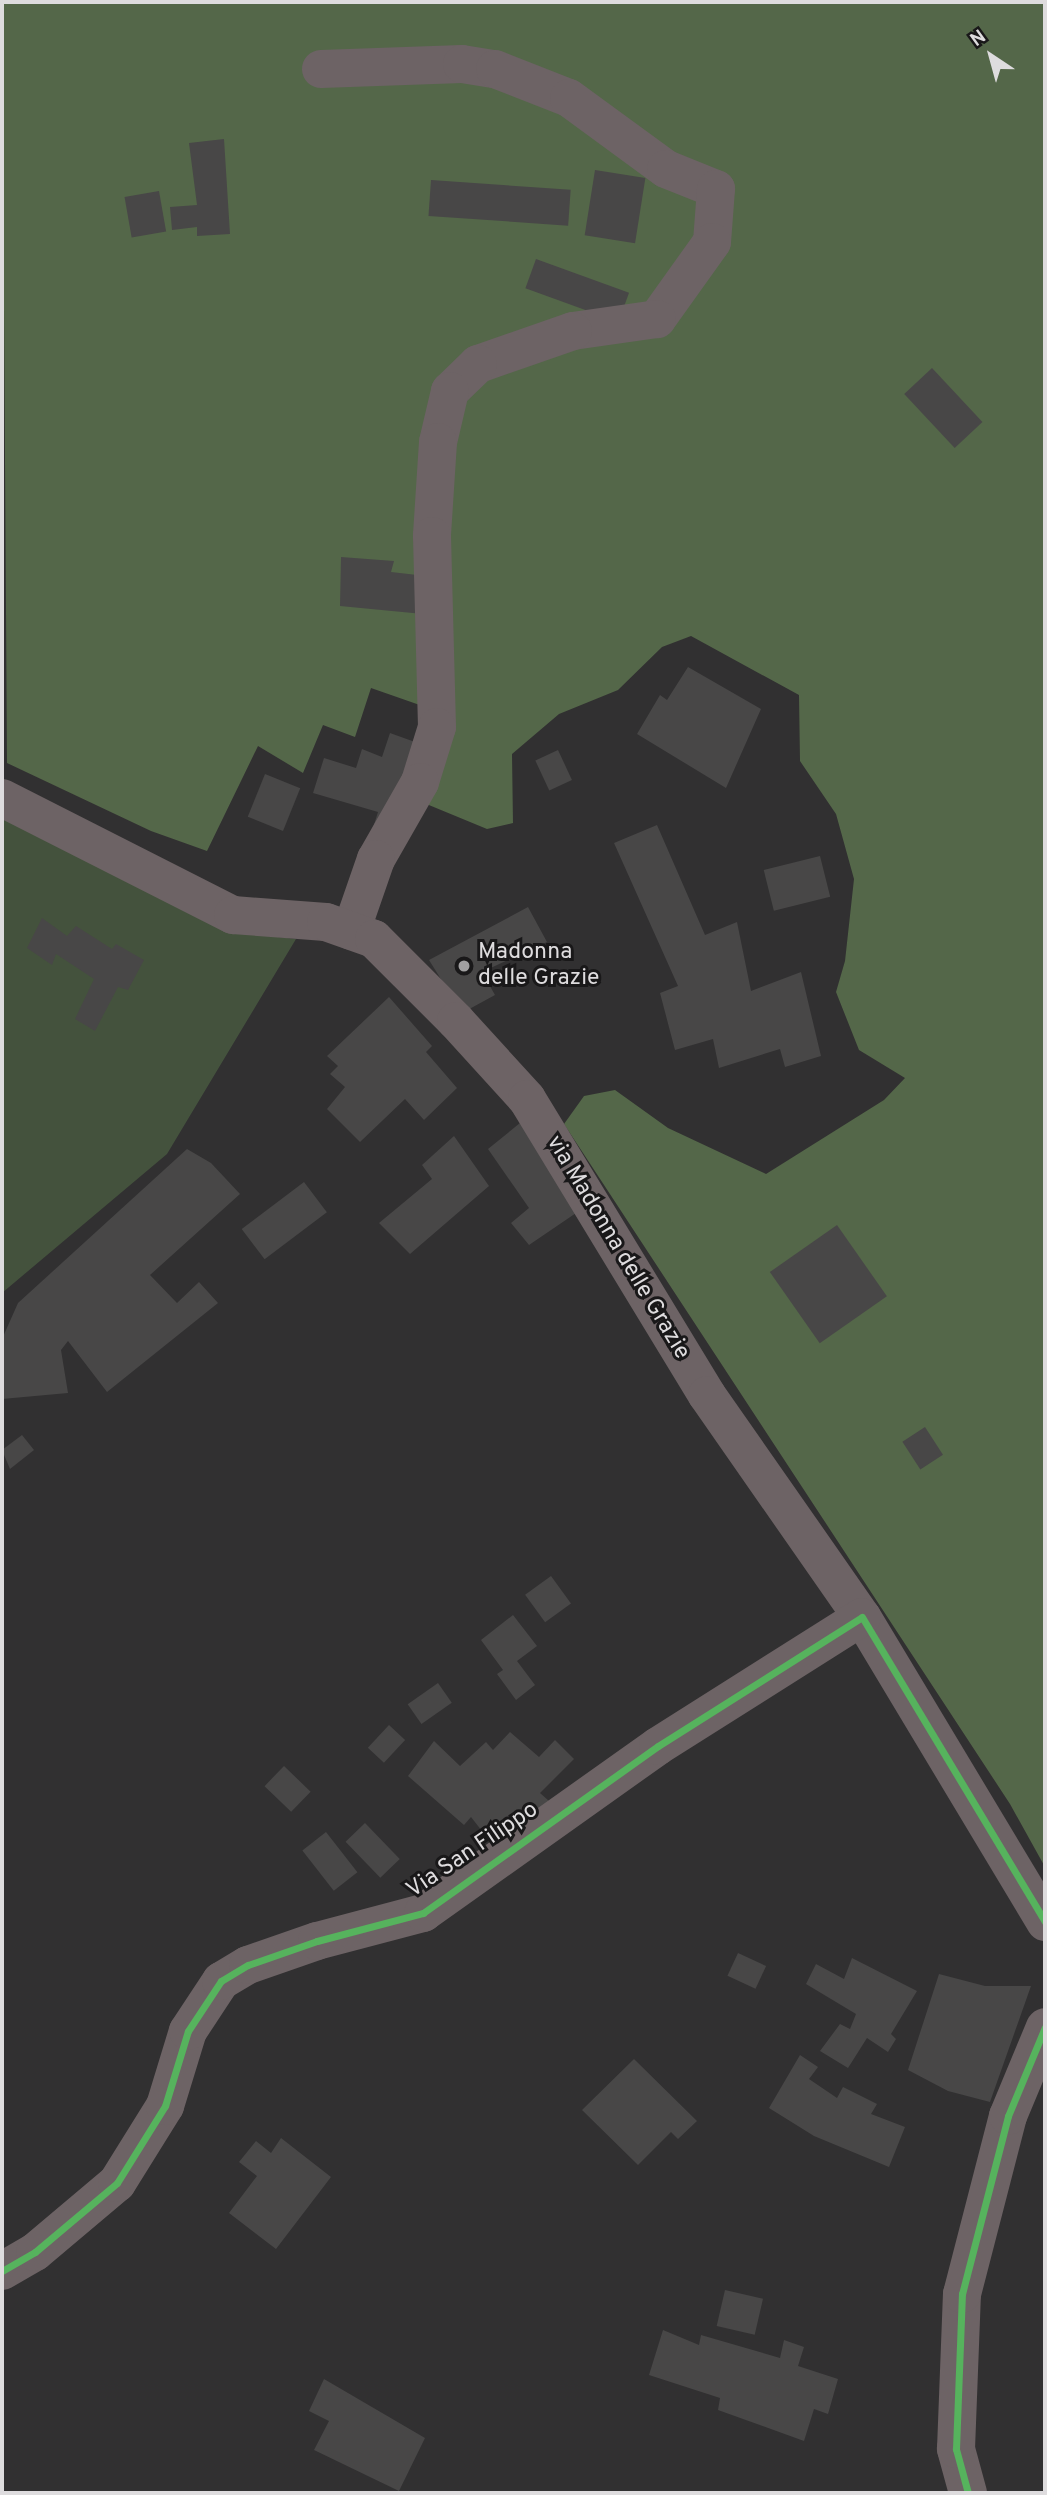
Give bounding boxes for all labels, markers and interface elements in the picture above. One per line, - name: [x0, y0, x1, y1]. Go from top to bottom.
- north arrow: [956, 21, 1026, 91]
- text: N: [966, 25, 991, 53]
- place label: Madonna delle Grazie: [478, 939, 599, 993]
- marker: Madonna delle Grazie: [456, 958, 472, 974]
- street label: via Madonna delle Grazie: [539, 1131, 695, 1365]
- street label: Via San Filippo: [402, 1797, 544, 1905]

